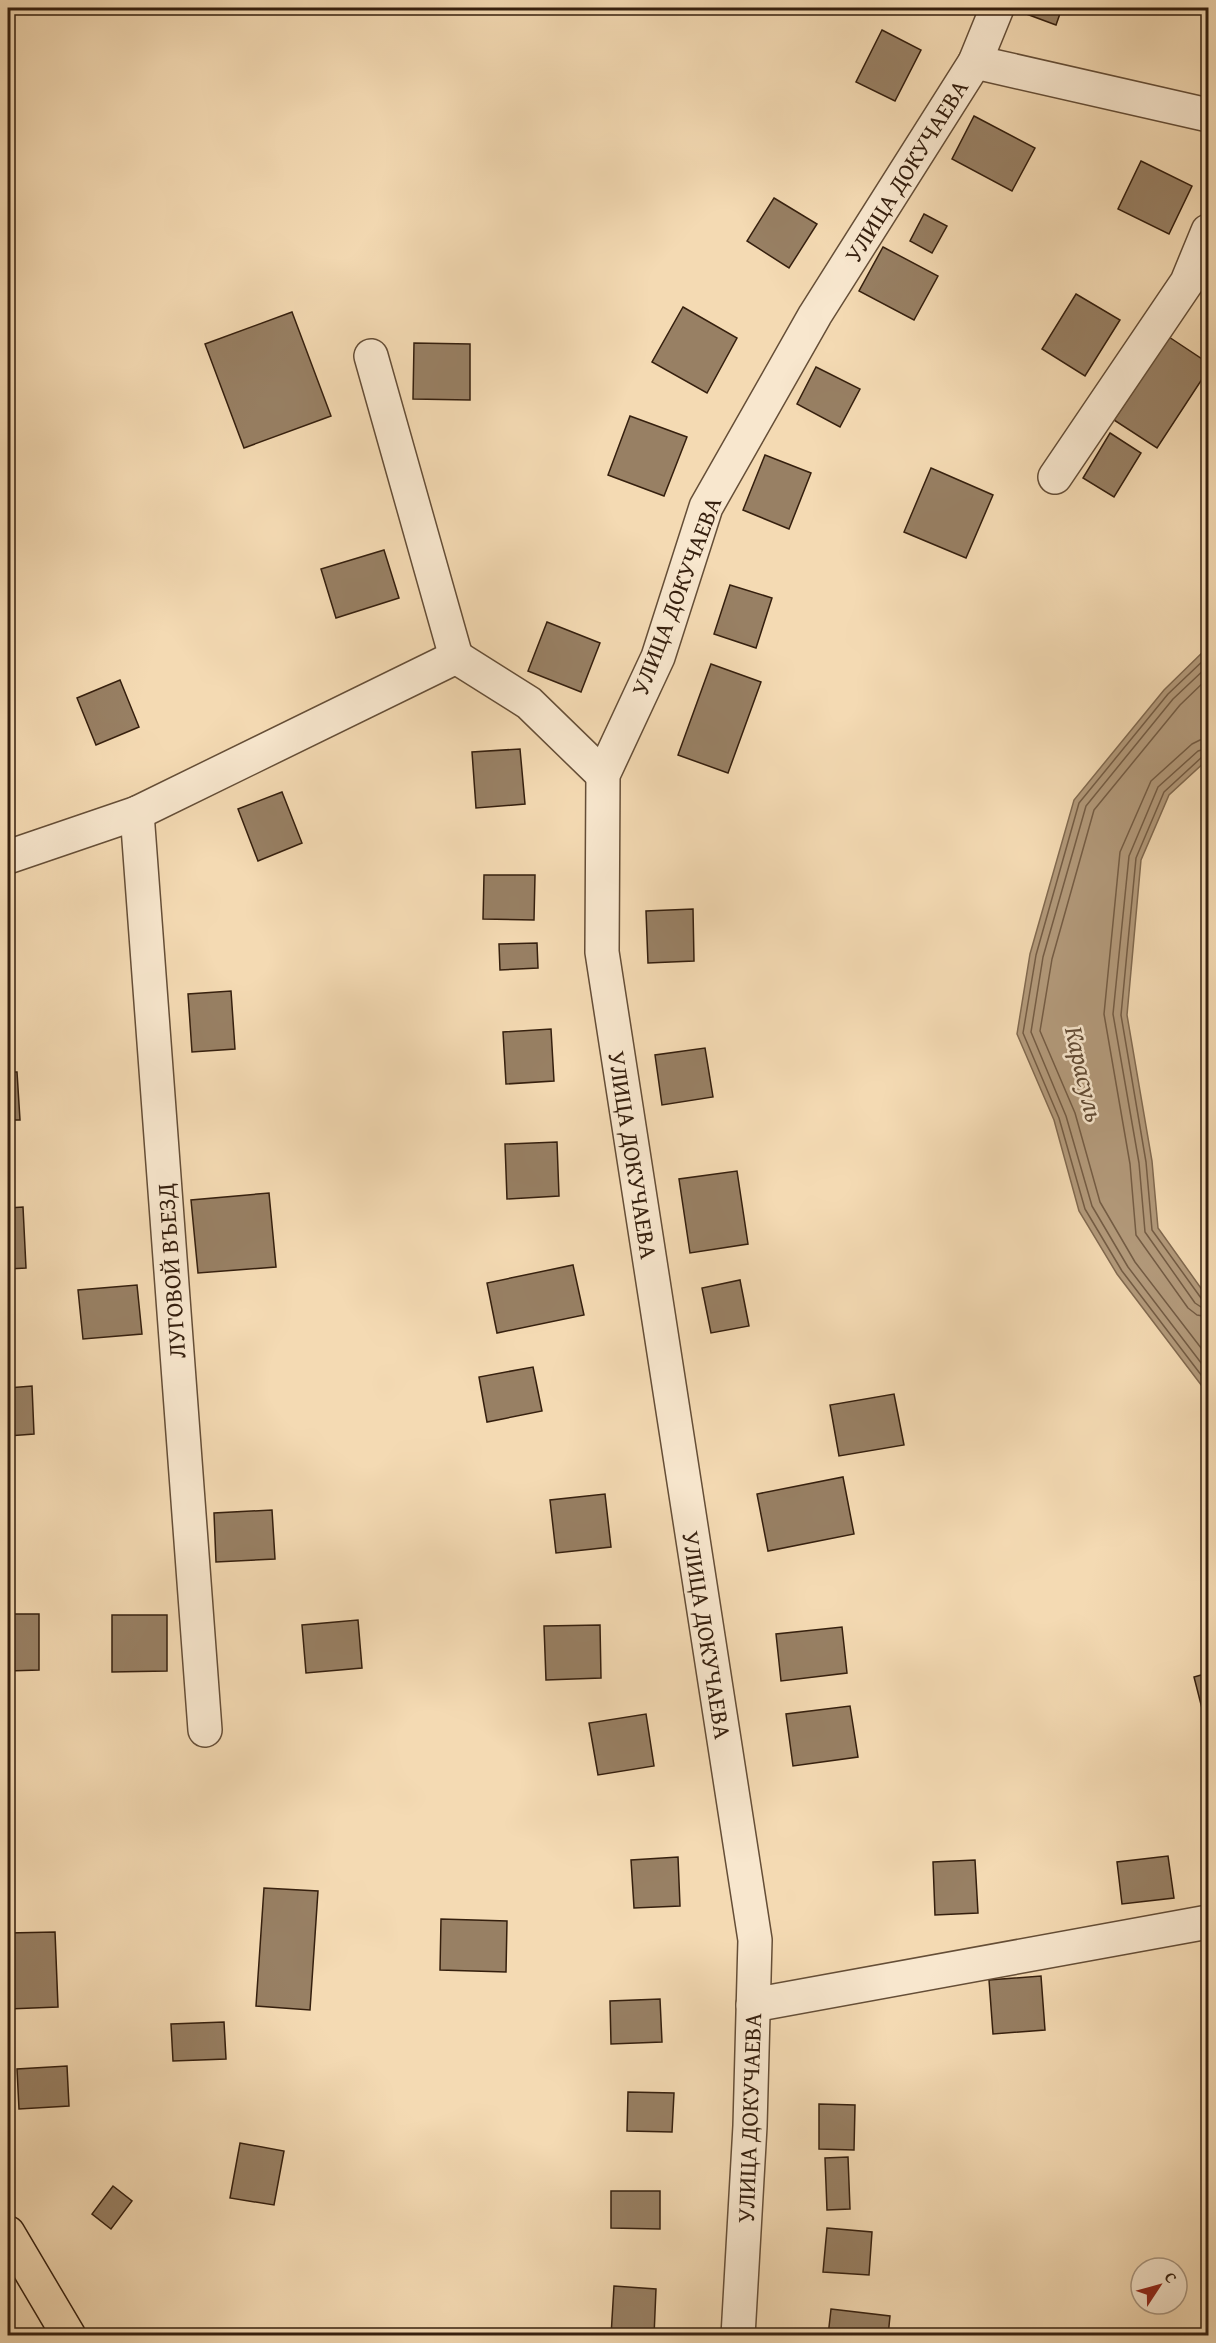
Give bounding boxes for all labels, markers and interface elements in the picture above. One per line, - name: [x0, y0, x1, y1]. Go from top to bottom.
- street label: УЛИЦА ДОКУЧАЕВА: [835, 72, 977, 269]
- street label: УЛИЦА ДОКУЧАЕВА: [622, 491, 730, 700]
- water label: Карасуль: [1055, 1022, 1115, 1126]
- street label: УЛИЦА ДОКУЧАЕВА: [599, 1048, 667, 1262]
- street label: ЛУГОВОЙ ВЪЕЗД: [147, 1182, 195, 1360]
- street label: УЛИЦА ДОКУЧАЕВА: [673, 1528, 741, 1742]
- street label: УЛИЦА ДОКУЧАЕВА: [728, 2012, 770, 2224]
- north arrow: [1129, 2256, 1189, 2316]
- text: С: [1159, 2266, 1184, 2288]

